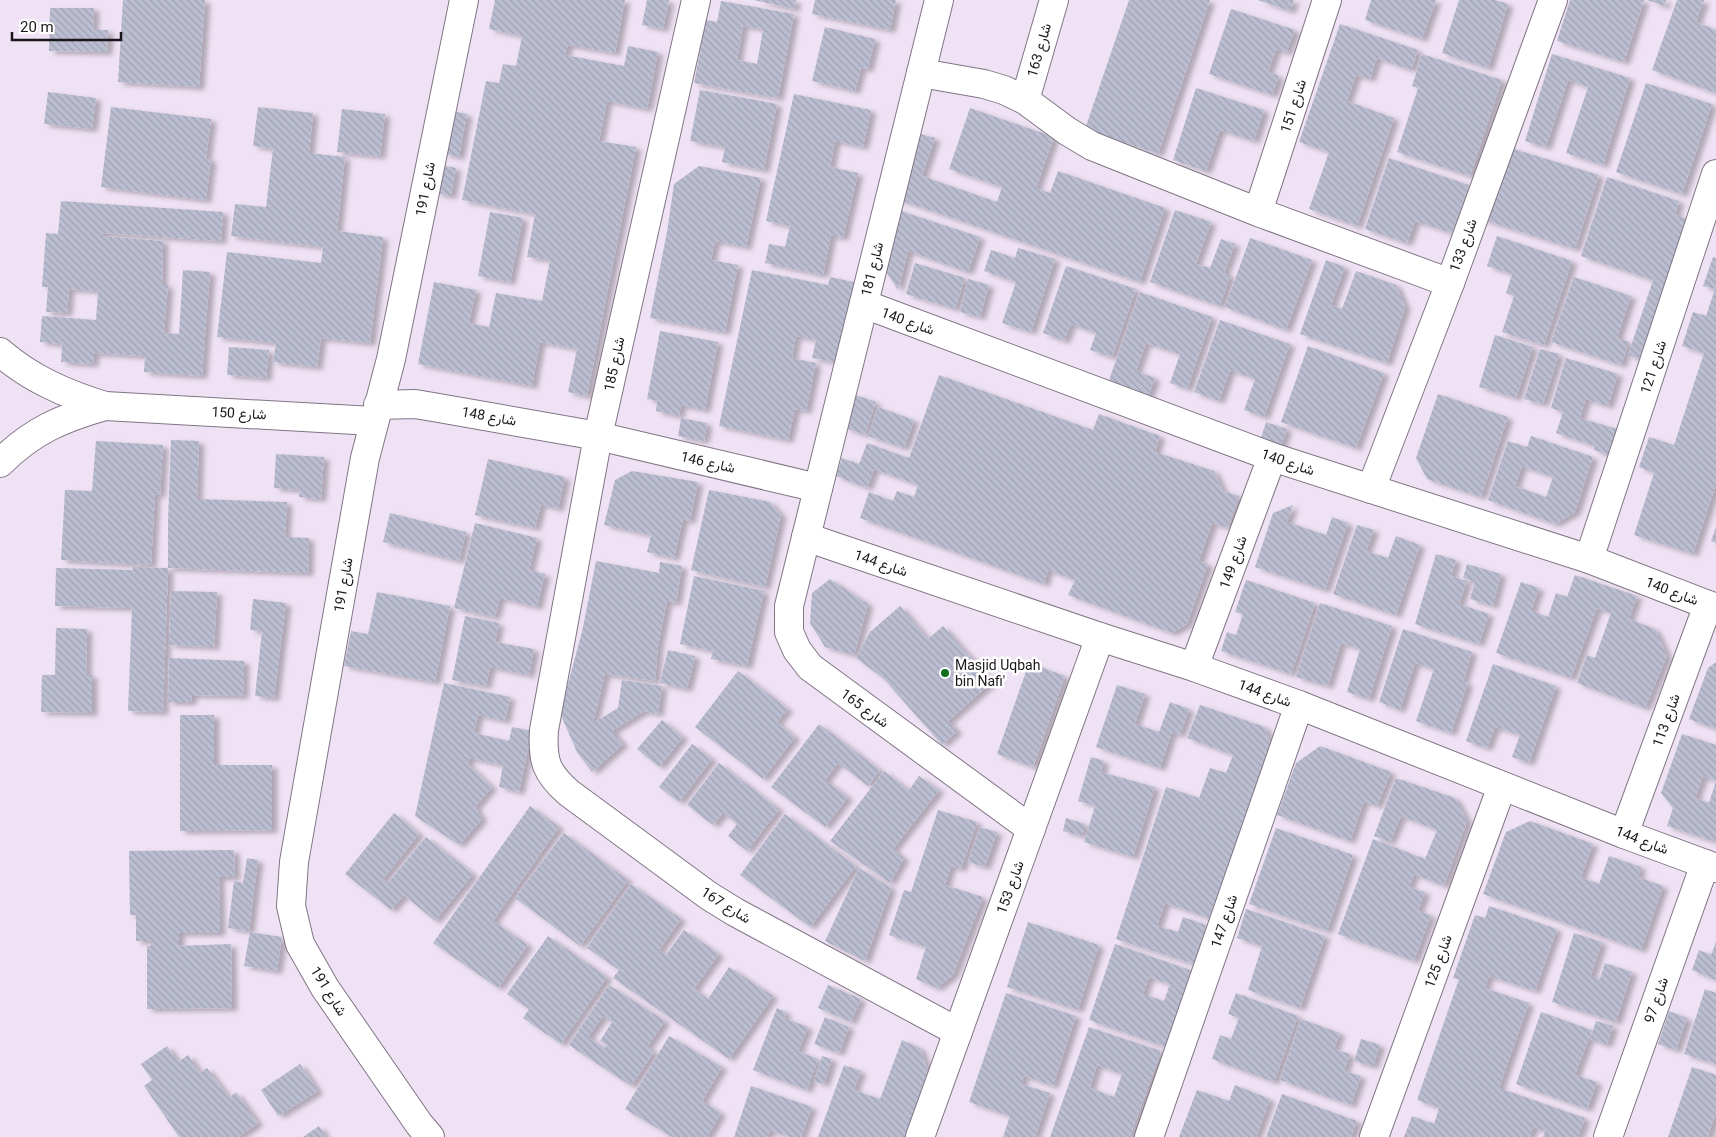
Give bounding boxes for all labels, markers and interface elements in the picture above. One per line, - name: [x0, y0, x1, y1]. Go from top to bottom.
- scale bar: [12, 10, 121, 42]
- text: 20 m: [20, 18, 54, 36]
- street label: شارع 163: [1024, 21, 1057, 80]
- street label: شارع 151: [1277, 77, 1312, 136]
- street label: شارع 191: [412, 160, 441, 218]
- street label: شارع 133: [1446, 216, 1483, 275]
- street label: شارع 181: [858, 240, 889, 298]
- street label: شارع 140: [878, 304, 937, 341]
- street label: شارع 185: [600, 335, 631, 393]
- street label: شارع 121: [1637, 338, 1672, 397]
- street label: شارع 148: [460, 403, 518, 432]
- street label: شارع 150: [211, 404, 267, 425]
- street label: شارع 140: [1258, 445, 1317, 481]
- street label: شارع 146: [679, 448, 737, 479]
- street label: شارع 149: [1216, 533, 1253, 592]
- street label: شارع 144: [851, 546, 910, 582]
- street label: شارع 191: [330, 556, 359, 614]
- street label: شارع 140: [1642, 574, 1701, 611]
- place label: Masjid Uqbah bin Nafi': [955, 657, 1040, 689]
- marker: Masjid Uqbah bin Nafi': [939, 667, 951, 679]
- street label: شارع 144: [1235, 676, 1294, 713]
- street label: شارع 165: [836, 685, 892, 733]
- street label: شارع 113: [1649, 691, 1686, 750]
- street label: شارع 144: [1612, 823, 1671, 860]
- street label: شارع 153: [993, 858, 1030, 917]
- street label: شارع 167: [697, 884, 754, 929]
- street label: شارع 147: [1207, 892, 1243, 951]
- street label: شارع 125: [1421, 932, 1458, 991]
- street label: شارع 191: [305, 963, 350, 1020]
- street label: شارع 97: [1641, 975, 1674, 1026]

